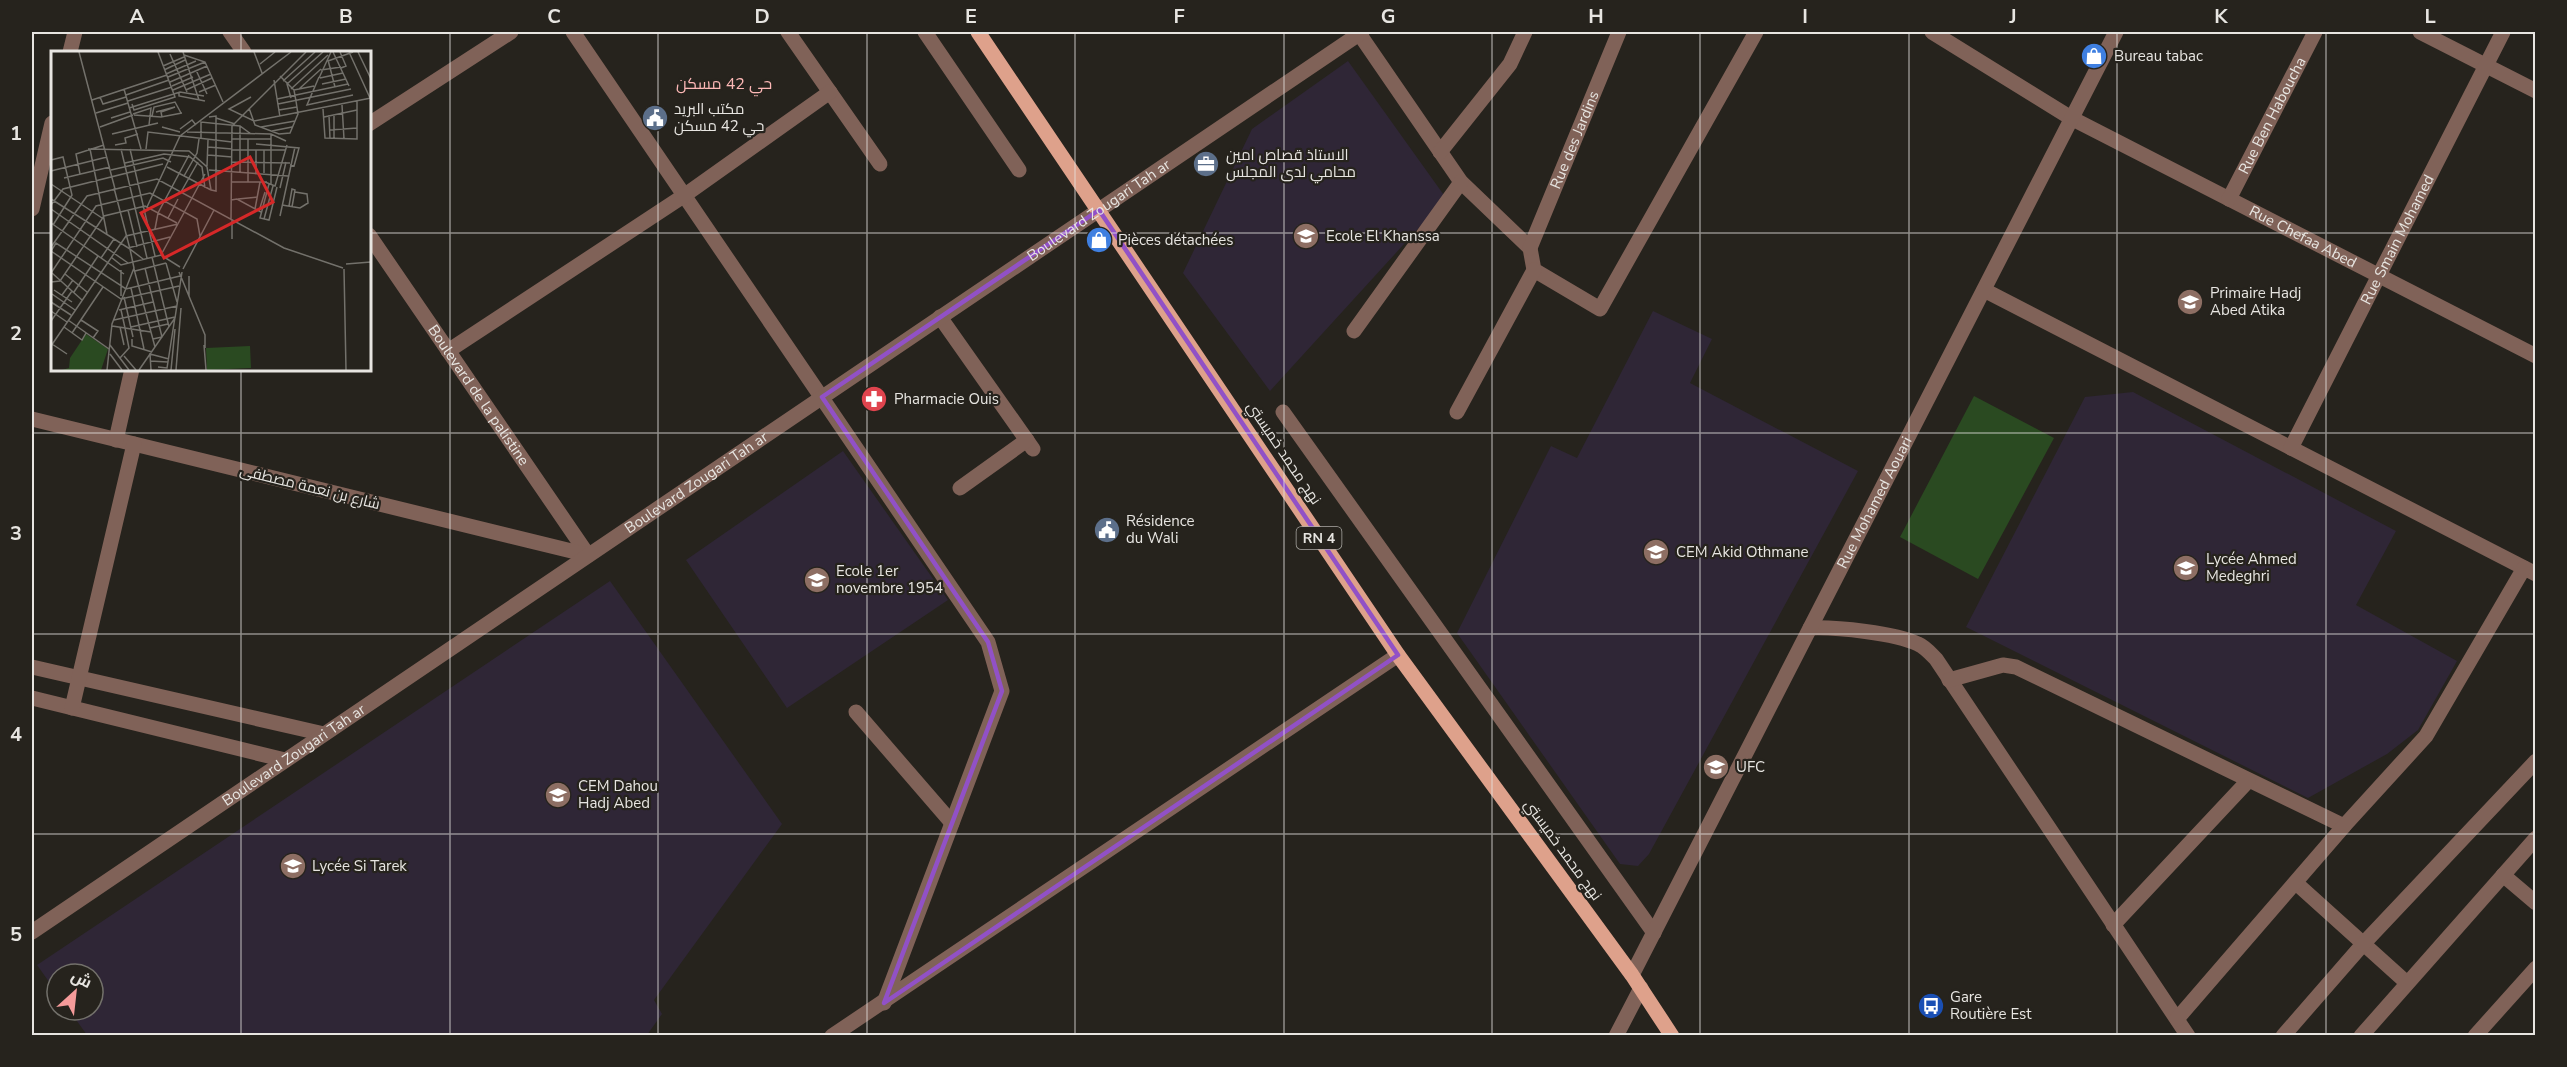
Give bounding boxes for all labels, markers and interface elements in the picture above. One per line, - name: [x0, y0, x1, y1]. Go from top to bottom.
- text: A: [130, 3, 145, 30]
- text: B: [339, 3, 353, 30]
- text: C: [547, 3, 561, 30]
- text: D: [754, 3, 770, 30]
- text: E: [965, 3, 977, 30]
- text: F: [1173, 3, 1185, 30]
- text: G: [1381, 3, 1395, 30]
- text: H: [1588, 3, 1604, 30]
- text: I: [1802, 3, 1808, 30]
- text: J: [2008, 3, 2017, 30]
- text: K: [2214, 3, 2228, 30]
- text: L: [2424, 3, 2436, 30]
- shop icon: Bureau tabac: [2079, 41, 2109, 71]
- place label: Bureau tabac: [2114, 46, 2203, 66]
- inset map: [51, 51, 370, 370]
- street label: Rue Ben Haboucha: [2234, 53, 2310, 177]
- district label: حي 42 مسكن: [676, 73, 772, 97]
- street label: Rue des Jardins: [1545, 88, 1604, 192]
- place label: مكتب البريد حي 42 مسكن: [674, 99, 764, 138]
- public building icon: مكتب البريد حي 42 مسكن: [640, 103, 670, 133]
- text: 1: [10, 120, 22, 147]
- place label: الاستاذ قصاص امين محامي لدى المجلس: [1226, 145, 1356, 184]
- office icon: الاستاذ قصاص امين محامي لدى المجلس: [1191, 149, 1221, 179]
- street label: Boulevard Zougari Tah ar: [1023, 154, 1175, 266]
- street label: Rue Smain Mohamed: [2356, 171, 2439, 308]
- street label: Rue Chefaa Abed: [2246, 201, 2360, 273]
- school or university icon: Ecole El Khanssa: [1291, 221, 1321, 251]
- shop icon: Pièces détachées: [1084, 225, 1114, 255]
- place label: Ecole El Khanssa: [1326, 226, 1440, 246]
- place label: Pièces détachées: [1118, 230, 1233, 250]
- place label: Primaire Hadj Abed Atika: [2210, 283, 2301, 320]
- school or university icon: Primaire Hadj Abed Atika: [2175, 287, 2205, 317]
- text: 2: [10, 320, 22, 347]
- street label: Boulevard de la palistine: [423, 321, 534, 469]
- pharmacy icon: Pharmacie Ouis: [859, 384, 889, 414]
- place label: Pharmacie Ouis: [894, 389, 999, 409]
- street label: نهج محمد خميستي: [1240, 398, 1326, 510]
- street label: Boulevard Zougari Tah ar: [621, 427, 772, 538]
- street label: Rue Mohamed Aouari: [1832, 433, 1917, 572]
- street label: شارع بن نعمة مصطفى: [237, 460, 382, 515]
- place label: Résidence du Wali: [1126, 511, 1195, 548]
- public building icon: Résidence du Wali: [1092, 515, 1122, 545]
- text: 3: [10, 520, 22, 547]
- road number: RN 4: [1296, 527, 1342, 549]
- school or university icon: CEM Akid Othmane: [1641, 537, 1671, 567]
- place label: CEM Akid Othmane: [1676, 542, 1809, 562]
- place label: Lycée Ahmed Medeghri: [2206, 549, 2297, 586]
- school or university icon: Lycée Ahmed Medeghri: [2171, 553, 2201, 583]
- place label: Ecole 1er novembre 1954: [836, 561, 943, 598]
- school or university icon: Ecole 1er novembre 1954: [802, 565, 832, 595]
- street label: Boulevard Zougari Tah ar: [218, 699, 370, 811]
- text: 4: [10, 721, 22, 748]
- school or university icon: UFC: [1701, 752, 1731, 782]
- place label: UFC: [1736, 757, 1765, 777]
- place label: CEM Dahou Hadj Abed: [578, 776, 658, 813]
- school or university icon: CEM Dahou Hadj Abed: [543, 780, 573, 810]
- street label: نهج محمد خميستي: [1518, 795, 1606, 906]
- school or university icon: Lycée Si Tarek: [278, 851, 308, 881]
- place label: Lycée Si Tarek: [312, 856, 407, 876]
- text: 5: [10, 921, 22, 948]
- north arrow: [45, 962, 105, 1022]
- text: ش: [67, 965, 95, 994]
- place label: Gare Routière Est: [1950, 987, 2032, 1024]
- bus stop icon: Gare Routière Est: [1916, 991, 1946, 1021]

